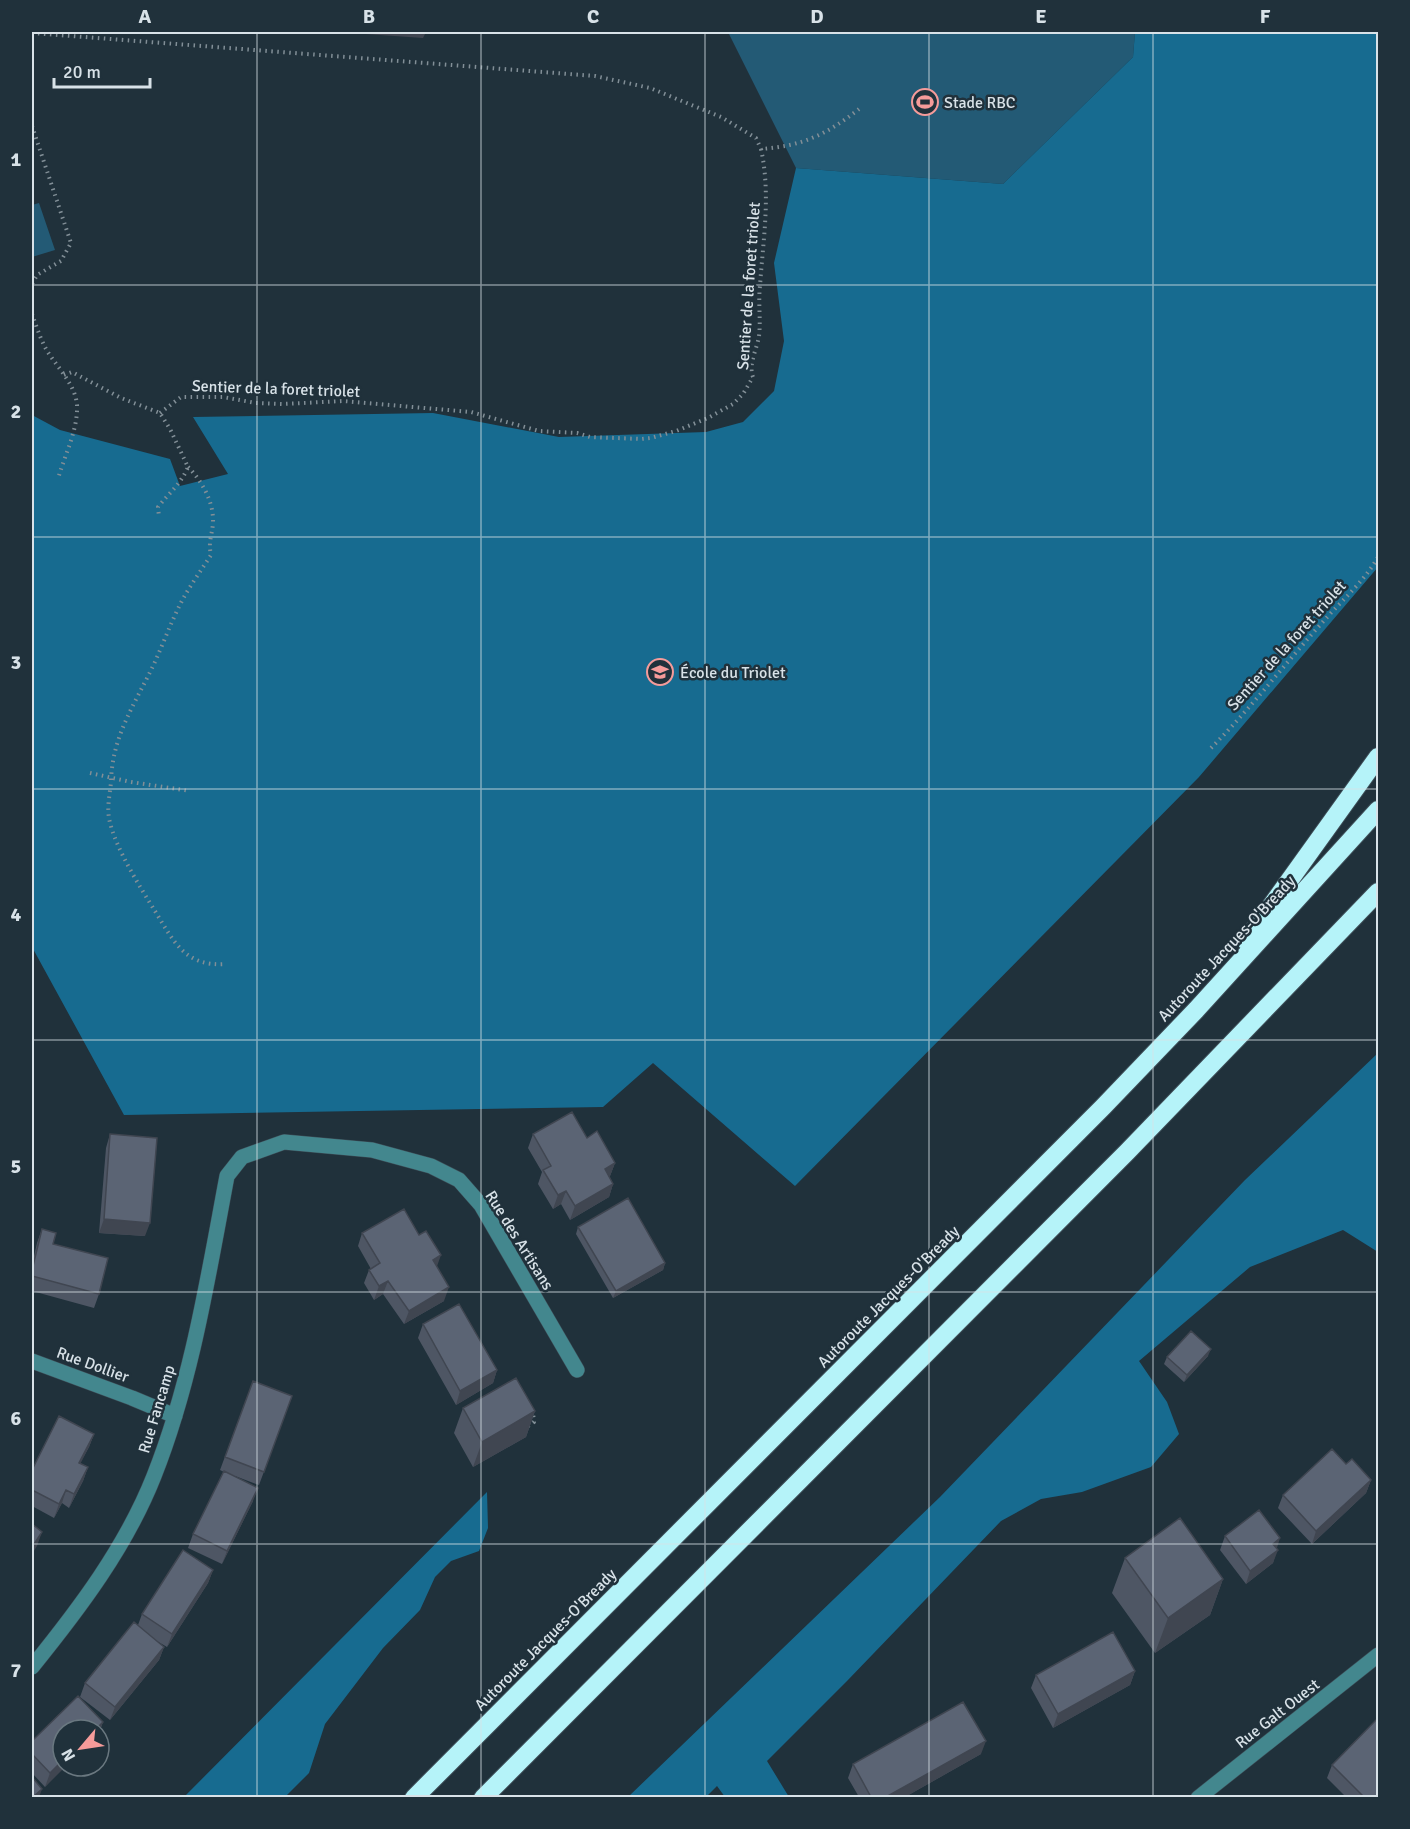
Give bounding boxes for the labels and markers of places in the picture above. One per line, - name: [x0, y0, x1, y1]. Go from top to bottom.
- sports icon: Stade RBC: [910, 87, 940, 117]
- place label: Stade RBC: [944, 93, 1016, 113]
- school or university icon: École du Triolet: [645, 657, 675, 687]
- place label: École du Triolet: [680, 663, 786, 683]

